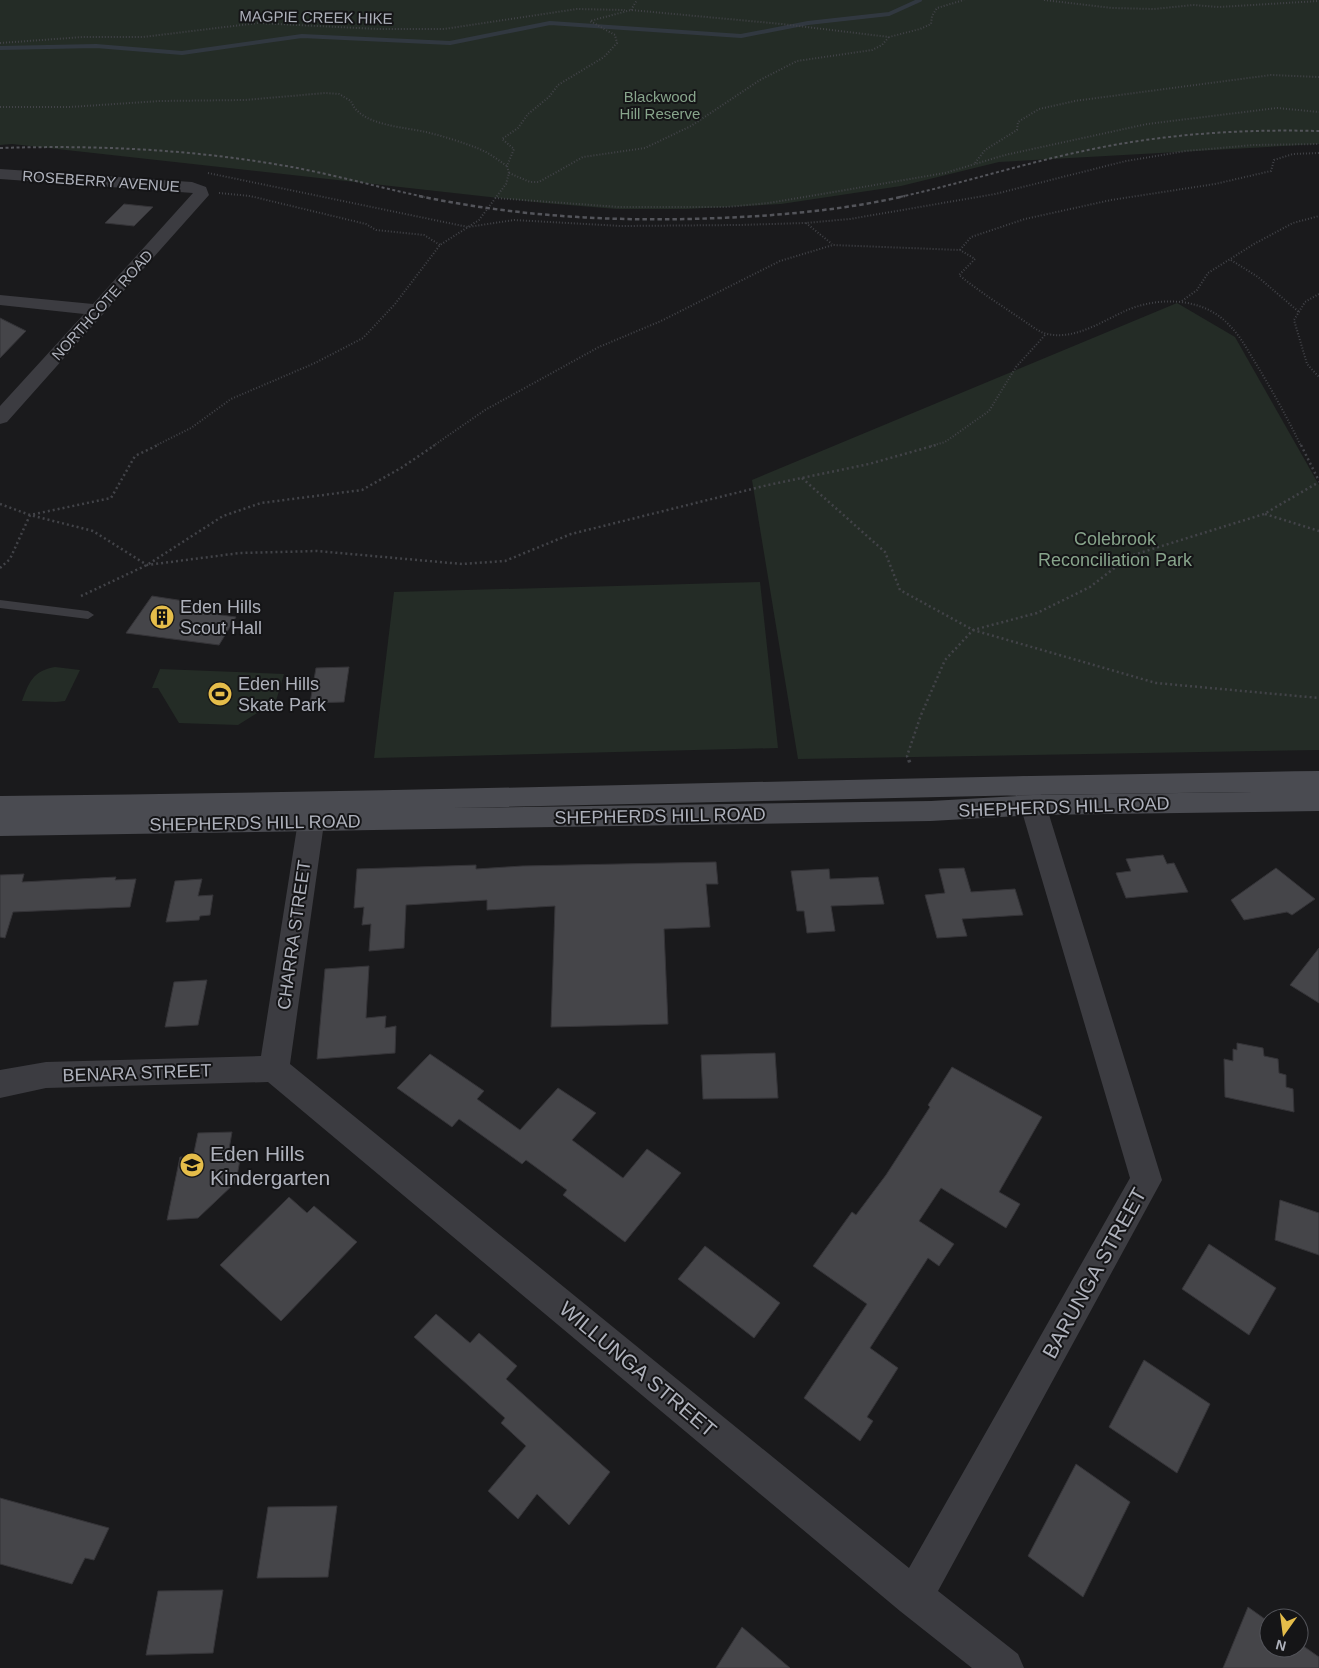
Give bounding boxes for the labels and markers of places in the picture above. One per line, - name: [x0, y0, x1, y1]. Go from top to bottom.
- place label: Eden Hills Scout Hall: [180, 597, 262, 638]
- building icon: Eden Hills Scout Hall: [149, 604, 175, 630]
- place label: Eden Hills Skate Park: [238, 674, 327, 715]
- sports icon: Eden Hills Skate Park: [207, 681, 233, 707]
- place label: Eden Hills Kindergarten: [210, 1142, 330, 1189]
- school or university icon: Eden Hills Kindergarten: [179, 1152, 205, 1178]

